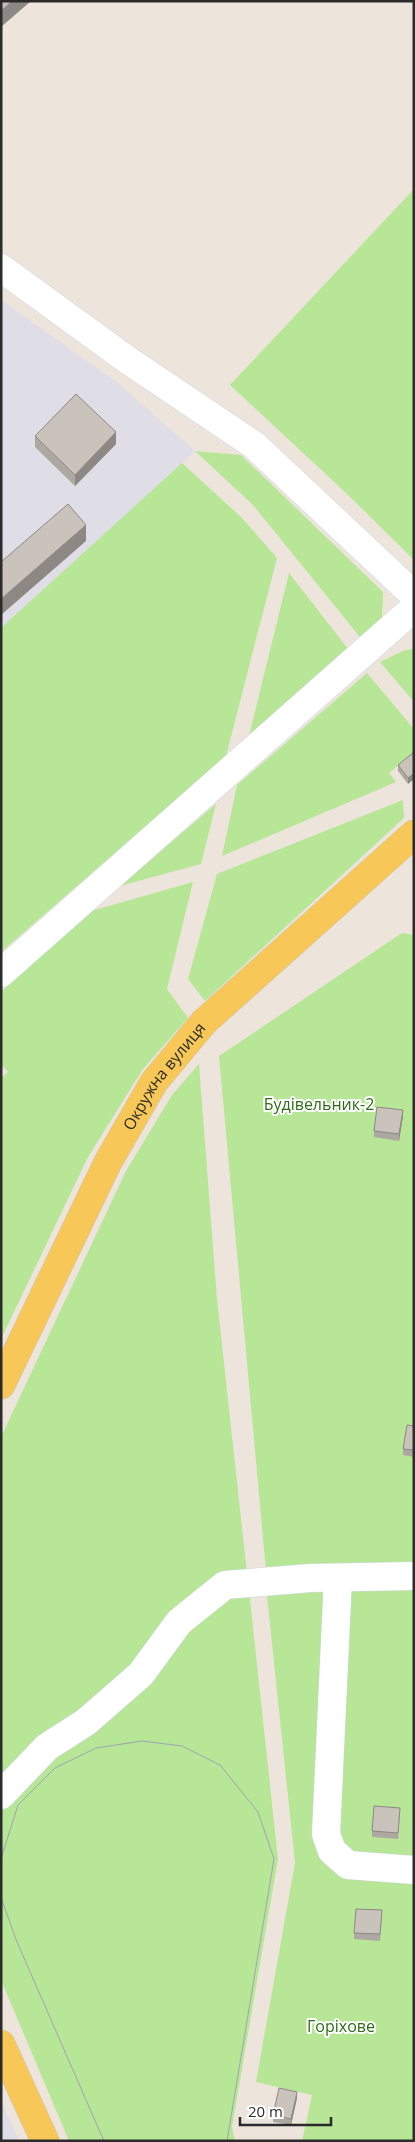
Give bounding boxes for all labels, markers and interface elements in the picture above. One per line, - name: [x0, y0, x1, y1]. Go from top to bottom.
- street label: Окружна вулиця: [118, 1017, 210, 1134]
- park label: Будівельник-2: [264, 1093, 374, 1115]
- park label: Горіхове: [307, 2015, 375, 2037]
- scale bar: [240, 2094, 331, 2126]
- text: 20 m: [248, 2101, 283, 2121]

